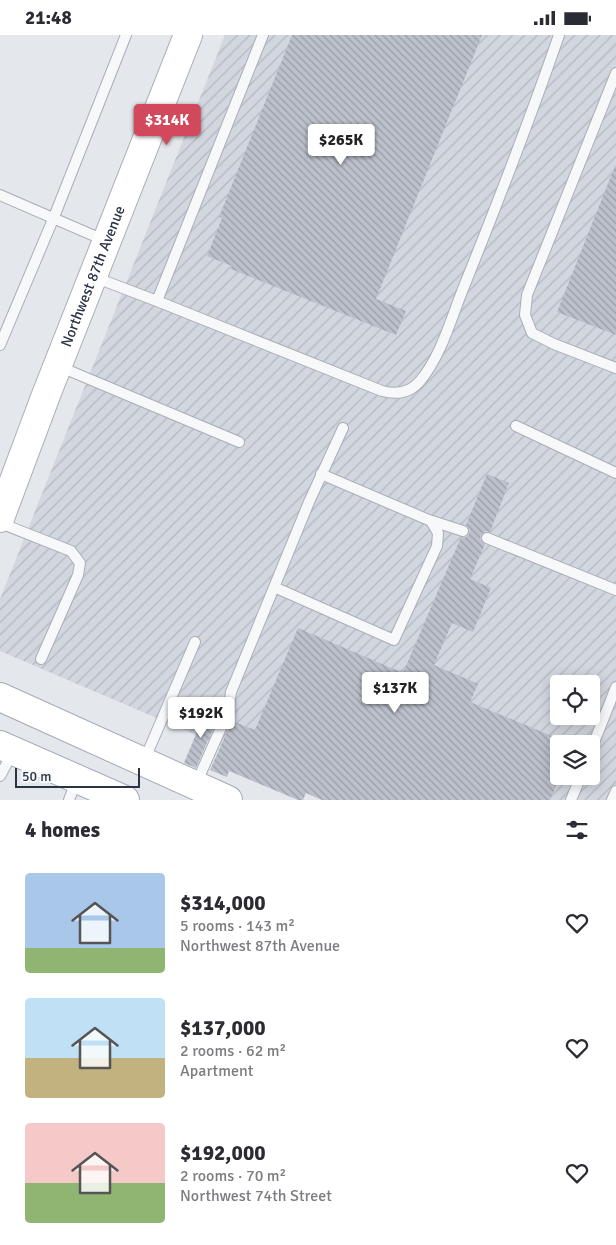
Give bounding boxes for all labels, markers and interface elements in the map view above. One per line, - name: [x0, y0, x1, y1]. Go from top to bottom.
- text: 21:48: [25, 6, 72, 30]
- pin: $314K: [132, 103, 202, 146]
- text: $314K: [145, 110, 189, 130]
- pin: $265K: [306, 123, 376, 166]
- text: $265K: [319, 130, 363, 150]
- street label: Northwest 87th Avenue: [57, 203, 129, 349]
- pin: $137K: [360, 671, 430, 714]
- map controls: [550, 675, 600, 785]
- button: locate: [550, 675, 600, 725]
- text: $137K: [373, 678, 417, 698]
- pin: $192K: [166, 697, 236, 739]
- text: $192K: [179, 703, 223, 723]
- button: layers: [550, 735, 600, 785]
- scale bar: [15, 765, 140, 788]
- text: 50 m: [22, 768, 51, 785]
- icon: filters: [563, 816, 591, 844]
- text: 4 homes: [25, 817, 100, 843]
- text: $314,000: [180, 890, 266, 916]
- icon: home: [65, 893, 125, 953]
- icon: heart: [563, 909, 591, 937]
- text: 5 rooms · 143 m²: [180, 916, 295, 936]
- text: Northwest 87th Avenue: [180, 936, 340, 956]
- text: $137,000: [180, 1015, 266, 1041]
- icon: home: [65, 1018, 125, 1078]
- icon: heart: [563, 1034, 591, 1062]
- text: 2 rooms · 62 m²: [180, 1041, 286, 1061]
- text: Apartment: [180, 1061, 253, 1081]
- text: $192,000: [180, 1140, 266, 1166]
- icon: home: [65, 1143, 125, 1203]
- icon: heart: [563, 1159, 591, 1187]
- text: 2 rooms · 70 m²: [180, 1166, 286, 1186]
- text: Northwest 74th Street: [180, 1186, 332, 1206]

